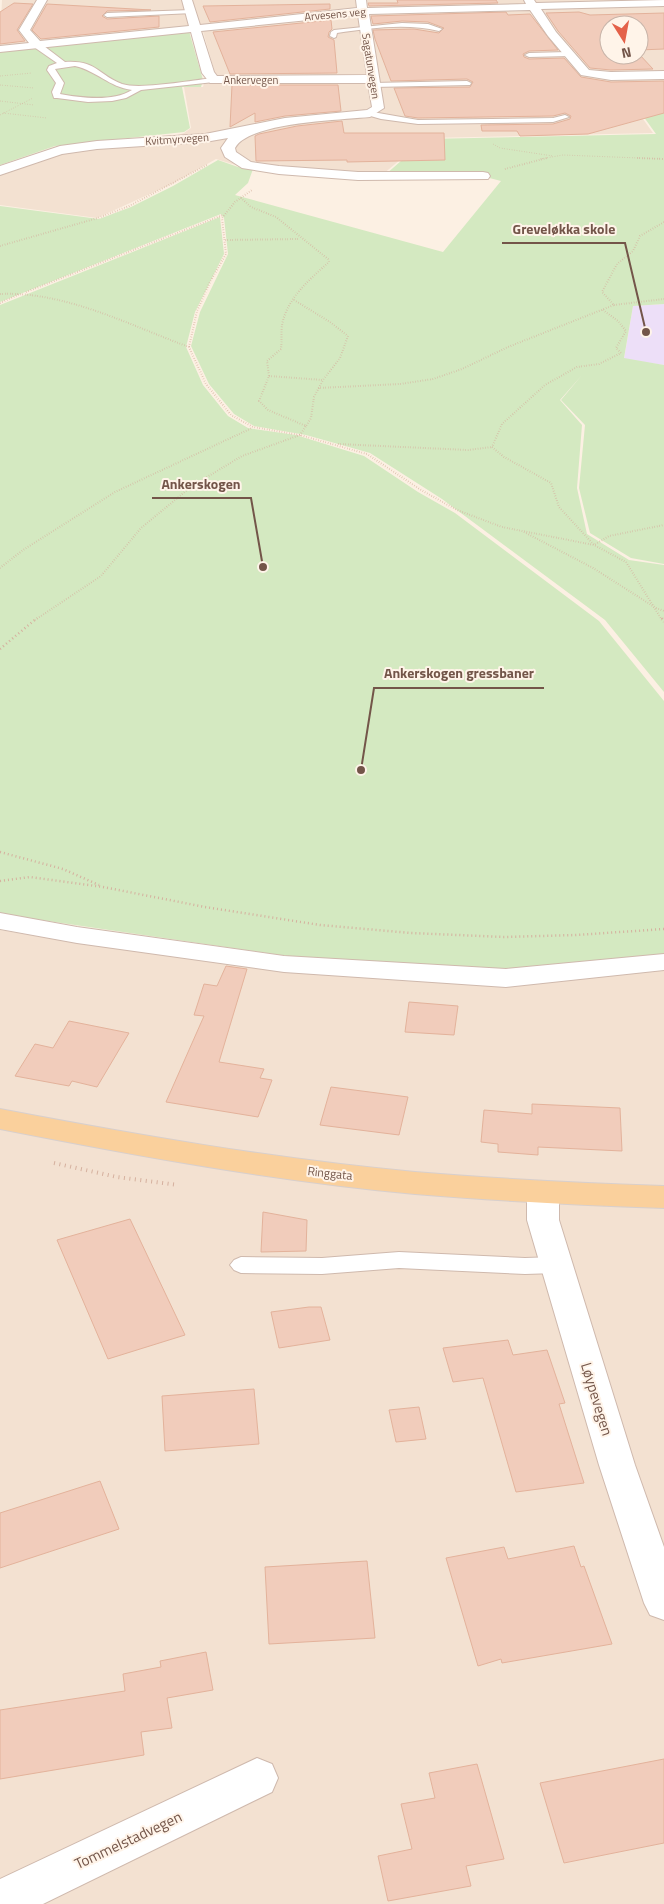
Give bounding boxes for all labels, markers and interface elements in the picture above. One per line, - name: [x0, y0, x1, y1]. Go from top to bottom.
- street label: Arvesens veg: [304, 3, 367, 25]
- north arrow: [599, 15, 649, 65]
- street label: Sagatunvegen: [358, 32, 384, 100]
- text: N: [620, 42, 633, 64]
- street label: Ankervegen: [224, 72, 278, 88]
- street label: Kvitmyrvegen: [145, 129, 209, 149]
- callout: Greveløkka skole: [502, 214, 625, 243]
- text: Greveløkka skole: [513, 218, 615, 239]
- callout: Ankerskogen: [152, 469, 251, 498]
- text: Ankerskogen: [161, 473, 241, 494]
- callout: Ankerskogen gressbaner: [374, 659, 544, 688]
- text: Ankerskogen gressbaner: [384, 662, 534, 683]
- street label: Ringgata: [307, 1161, 353, 1185]
- street label: Løypevegen: [575, 1360, 619, 1438]
- street label: Tommelstadvegen: [70, 1805, 186, 1875]

